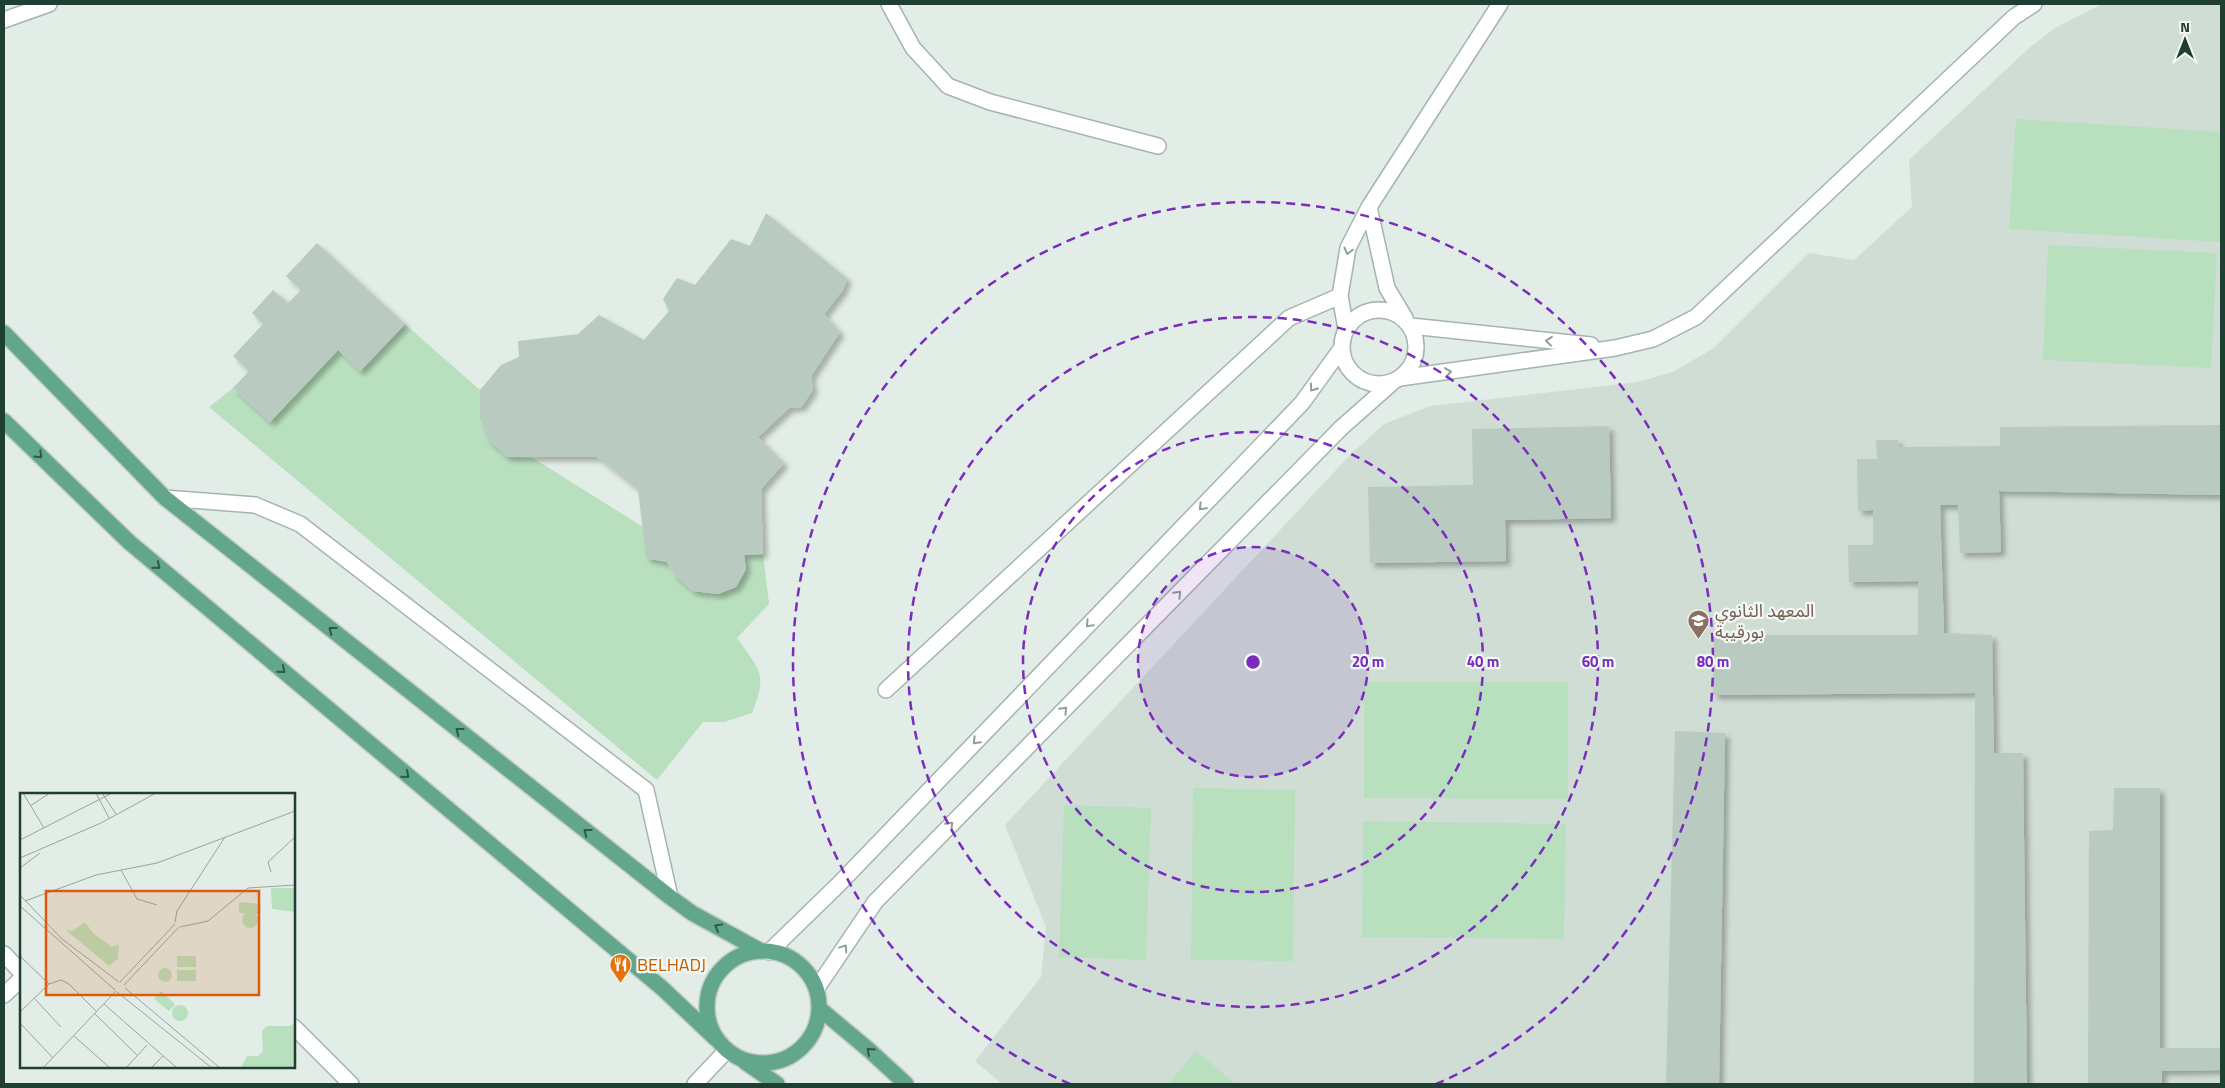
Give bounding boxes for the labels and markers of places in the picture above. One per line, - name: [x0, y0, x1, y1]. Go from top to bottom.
- place label: المعهد الثانوي بورقيبة: [1715, 597, 1814, 645]
- school or university icon: المعهد الثانوي بورقيبة: [1687, 609, 1711, 640]
- centre of rings: [1244, 653, 1262, 671]
- place label: BELHADJ: [637, 951, 706, 978]
- restaurant icon: BELHADJ: [609, 953, 633, 984]

